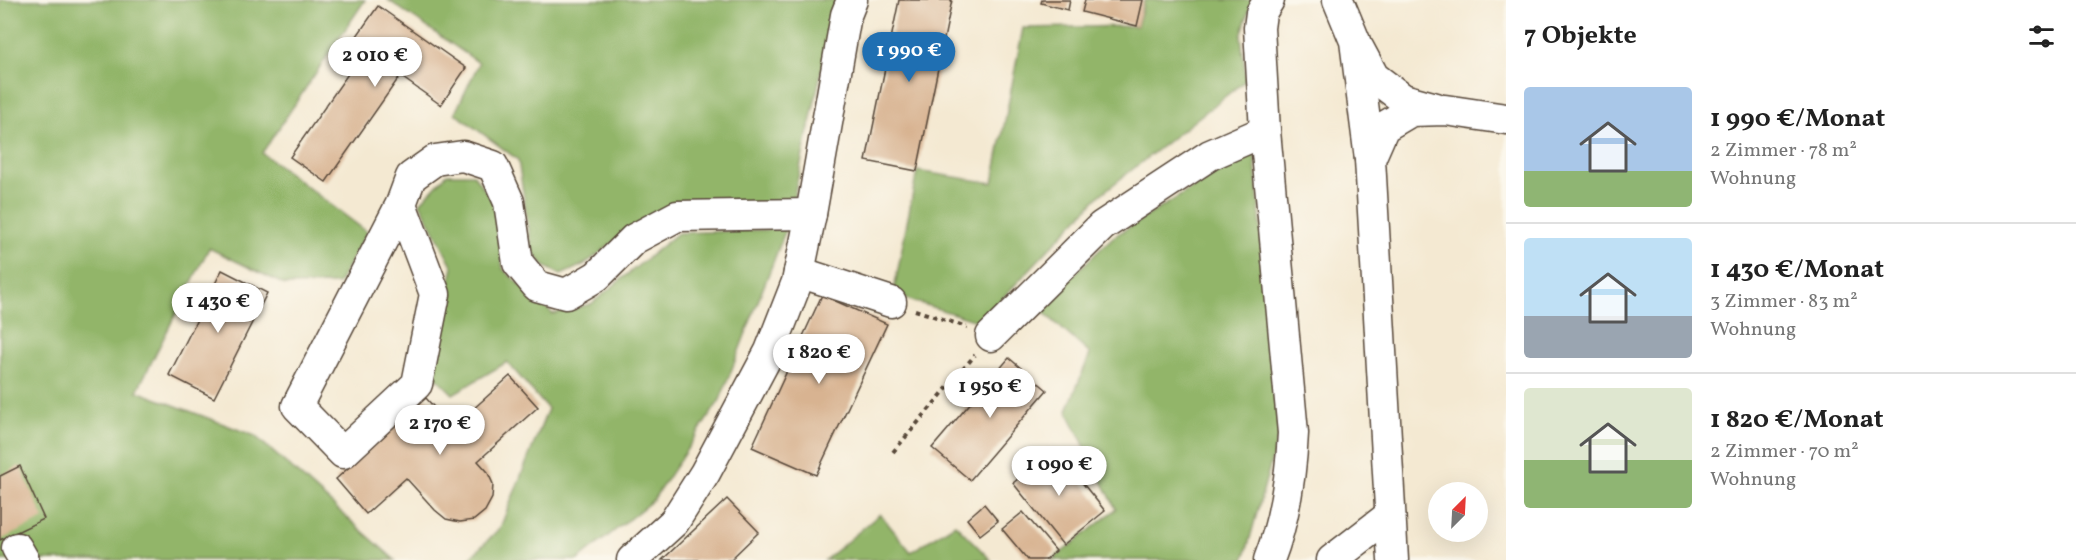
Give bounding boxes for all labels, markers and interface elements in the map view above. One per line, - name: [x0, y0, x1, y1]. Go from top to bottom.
- text: 7 Objekte: [1524, 18, 1637, 54]
- icon: filters: [2025, 20, 2058, 53]
- pin: 1 990 €: [854, 32, 964, 83]
- pin: 2 010 €: [320, 37, 430, 88]
- text: 1 990 €: [876, 37, 942, 65]
- text: 2 010 €: [342, 42, 408, 70]
- text: 1 990 €/Monat: [1710, 101, 1885, 137]
- icon: home: [1572, 111, 1644, 183]
- text: 2 Zimmer · 78 m²: [1710, 137, 1857, 165]
- text: Wohnung: [1710, 165, 1796, 193]
- text: 1 430 €/Monat: [1710, 252, 1884, 288]
- icon: home: [1572, 262, 1644, 334]
- pin: 1 430 €: [163, 283, 273, 334]
- text: 1 430 €: [186, 288, 250, 316]
- text: 3 Zimmer · 83 m²: [1710, 288, 1858, 316]
- text: Wohnung: [1710, 316, 1796, 344]
- pin: 1 820 €: [764, 334, 874, 385]
- text: 1 820 €: [787, 339, 851, 367]
- pin: 1 950 €: [935, 368, 1045, 419]
- text: 1 950 €: [958, 373, 1022, 401]
- text: 1 820 €/Monat: [1710, 402, 1884, 438]
- pin: 2 170 €: [385, 405, 495, 456]
- text: 2 170 €: [409, 410, 471, 438]
- icon: home: [1572, 412, 1644, 484]
- text: 2 Zimmer · 70 m²: [1710, 438, 1859, 466]
- pin: 1 090 €: [1004, 446, 1114, 497]
- text: 1 090 €: [1026, 451, 1092, 479]
- text: Wohnung: [1710, 466, 1796, 494]
- north arrow: [1428, 482, 1488, 542]
- map controls: [1428, 482, 1488, 542]

